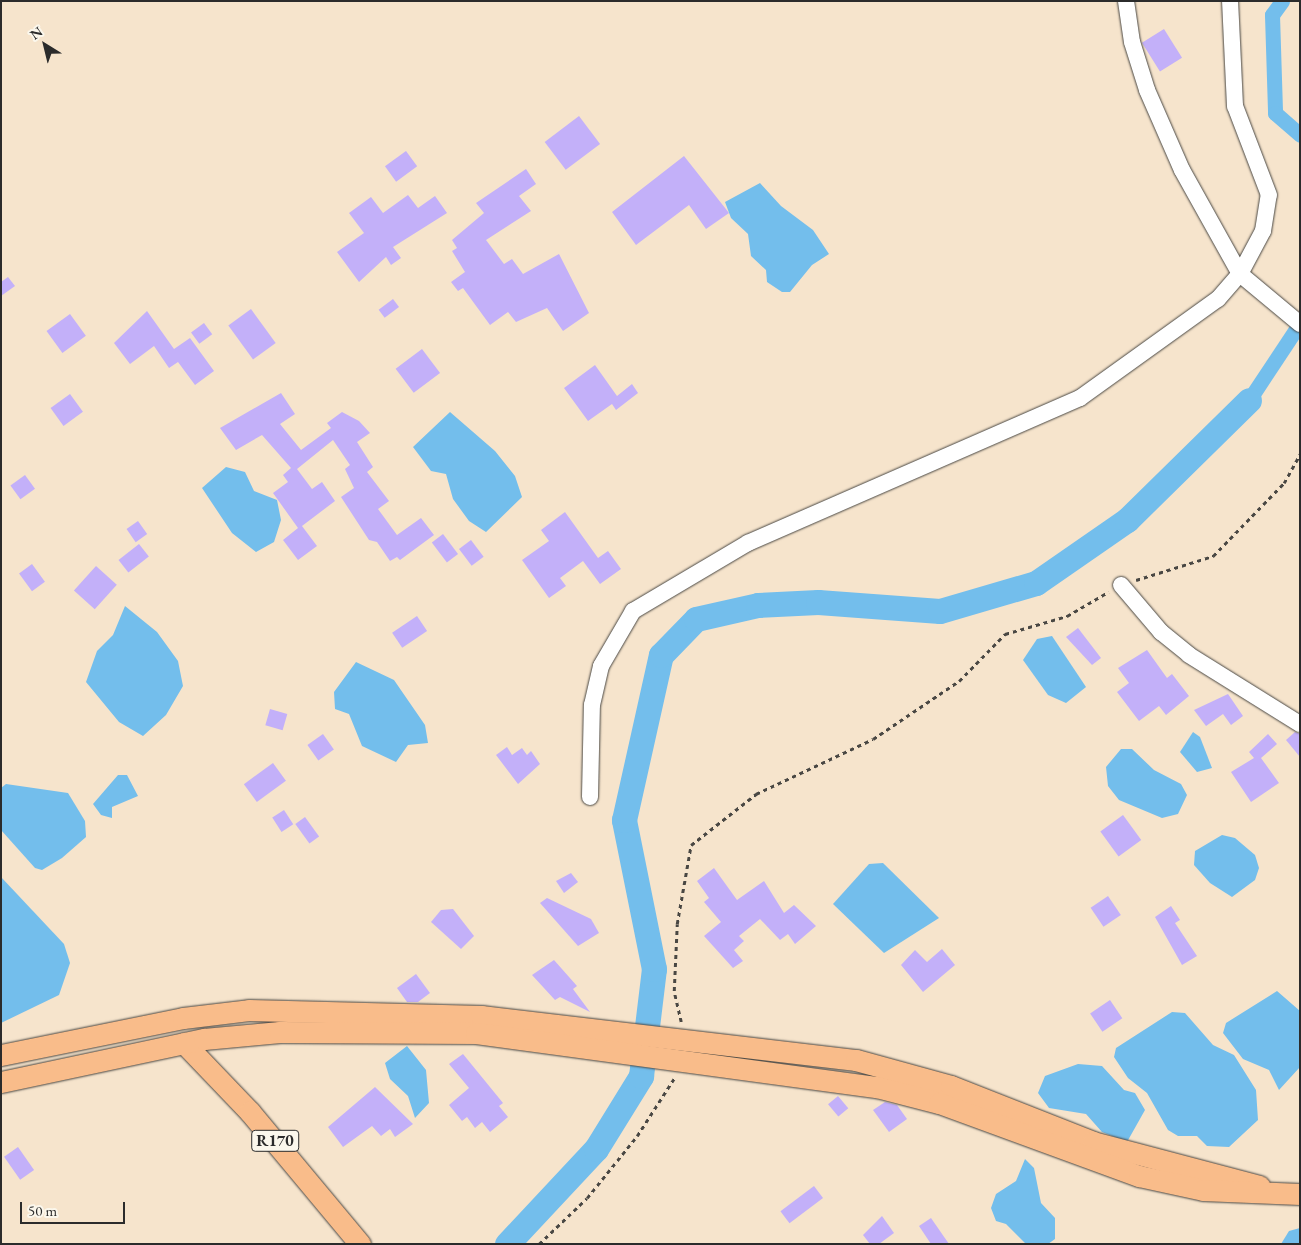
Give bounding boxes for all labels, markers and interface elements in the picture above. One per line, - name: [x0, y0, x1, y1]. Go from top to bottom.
- north arrow: [20, 20, 70, 70]
- text: N: [26, 22, 46, 43]
- road number: R170: [250, 1128, 300, 1154]
- scale bar: [22, 1192, 128, 1224]
- text: 50 m: [28, 1201, 57, 1220]

